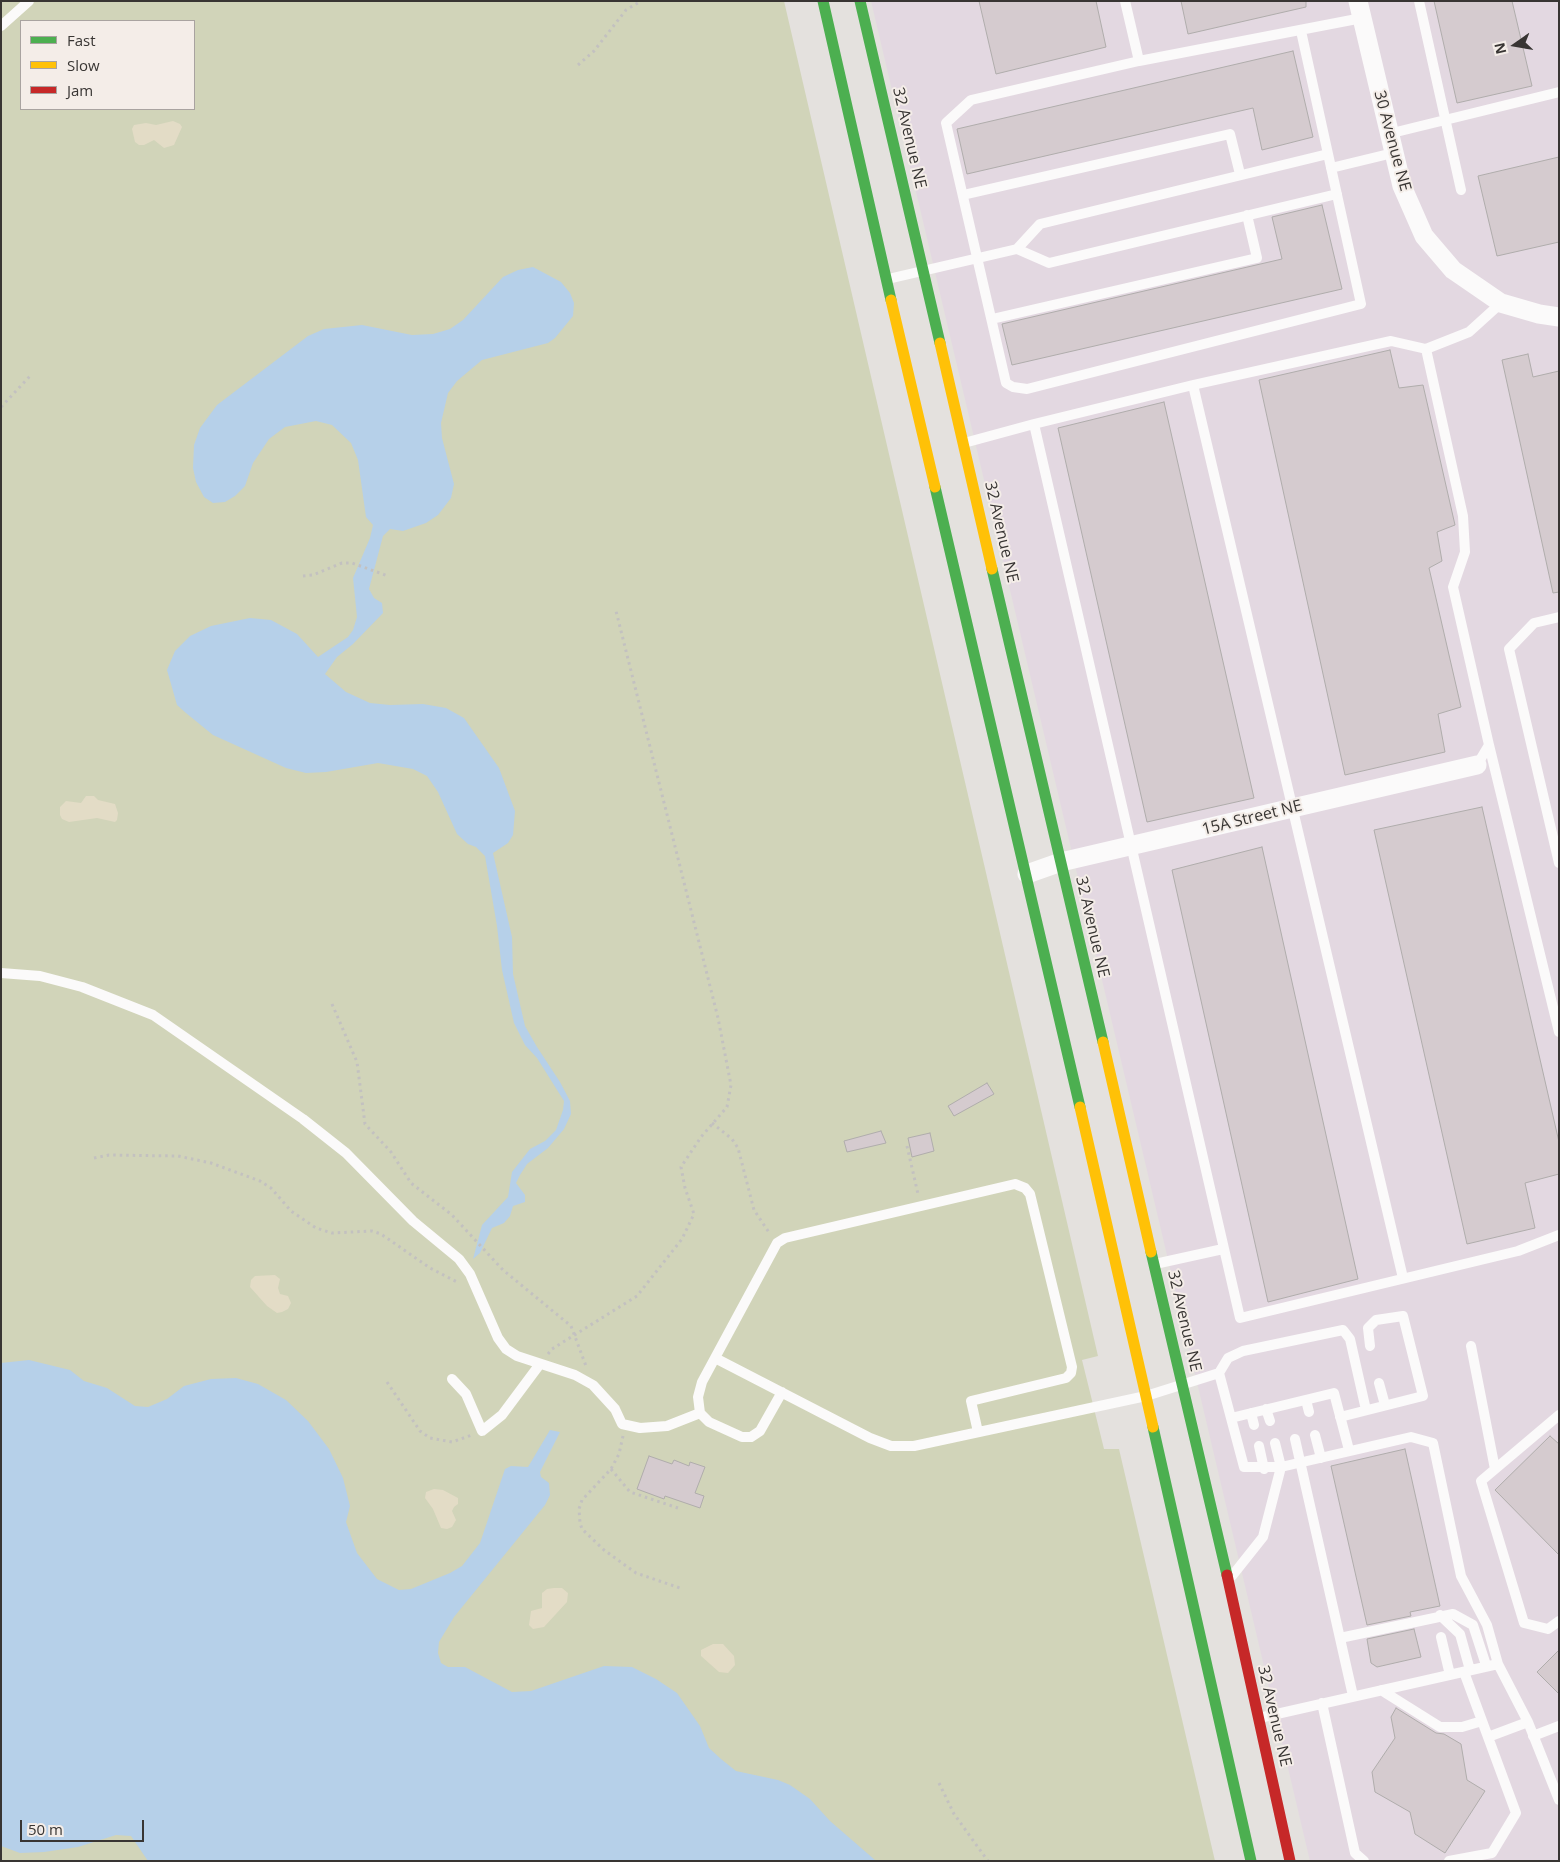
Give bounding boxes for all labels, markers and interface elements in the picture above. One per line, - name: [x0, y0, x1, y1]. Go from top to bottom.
- legend: [20, 20, 195, 110]
- north arrow: [1490, 20, 1540, 70]
- text: Fast: [67, 30, 96, 50]
- text: N: [1489, 41, 1510, 56]
- text: Slow: [67, 55, 100, 75]
- text: Jam: [67, 80, 93, 100]
- street label: 32 Avenue NE: [888, 86, 930, 190]
- street label: 30 Avenue NE: [1369, 89, 1415, 193]
- street label: 32 Avenue NE: [980, 480, 1022, 584]
- street label: 15A Street NE: [1200, 796, 1304, 840]
- street label: 32 Avenue NE: [1071, 875, 1113, 979]
- street label: 32 Avenue NE: [1163, 1269, 1205, 1373]
- street label: 32 Avenue NE: [1253, 1664, 1295, 1768]
- scale bar: [22, 1810, 146, 1842]
- text: 50 m: [28, 1819, 63, 1839]

